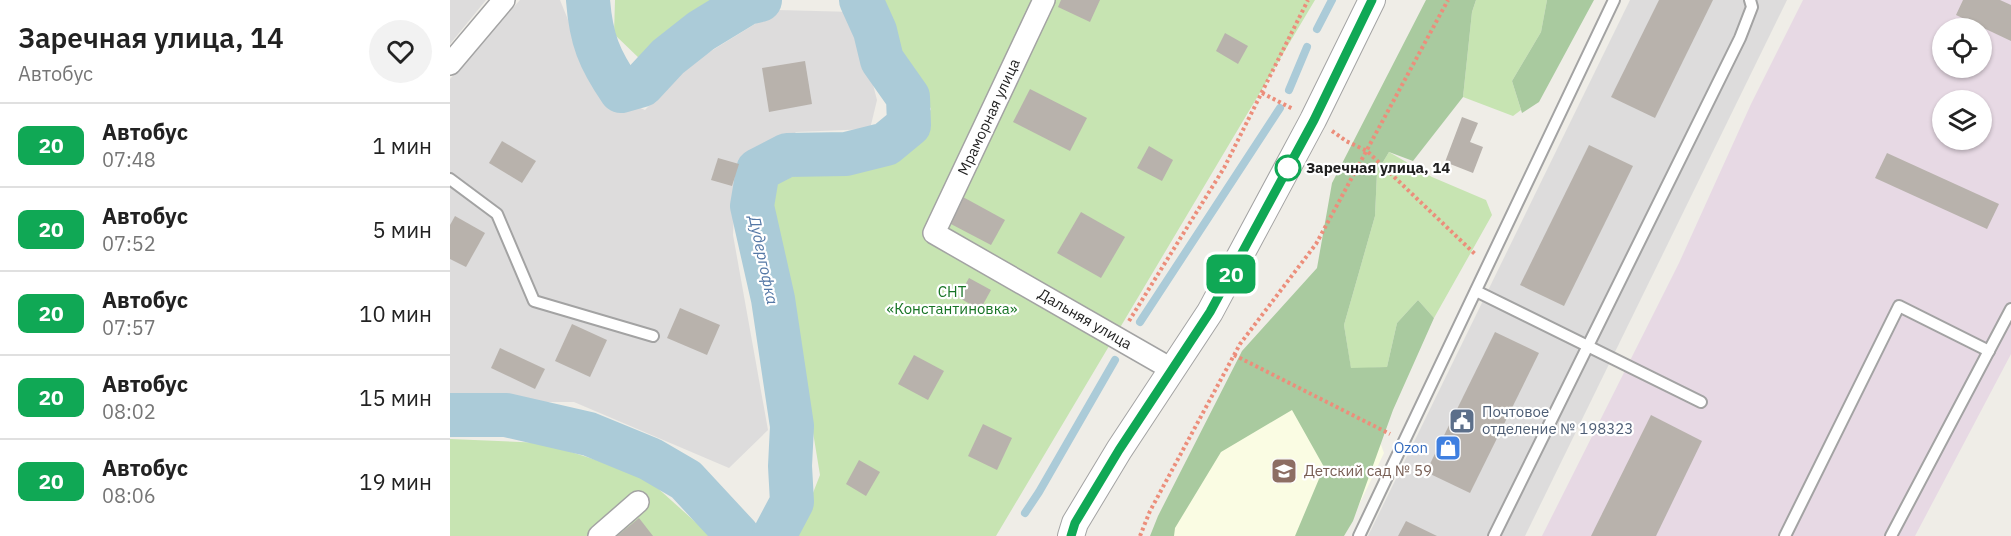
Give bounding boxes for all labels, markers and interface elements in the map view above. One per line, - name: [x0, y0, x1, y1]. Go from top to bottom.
- map controls: [1932, 18, 1992, 150]
- button: locate: [1932, 18, 1992, 78]
- text: Заречная улица, 14: [18, 19, 284, 56]
- button: heart: [369, 20, 432, 83]
- street label: Мраморная улица: [953, 55, 1024, 178]
- text: Автобус: [18, 60, 93, 87]
- button: layers: [1932, 90, 1992, 150]
- text: Автобус: [102, 117, 188, 146]
- text: 20: [38, 131, 64, 159]
- text: 1 мин: [372, 131, 432, 160]
- text: 07:48: [102, 146, 156, 173]
- marker: Заречная улица, 14: [1275, 155, 1301, 181]
- place label: Заречная улица, 14: [1306, 158, 1450, 177]
- text: Автобус: [102, 201, 188, 230]
- water label: Дудергофка: [744, 212, 783, 306]
- text: 20: [38, 215, 64, 243]
- text: 5 мин: [372, 215, 432, 244]
- text: 07:52: [102, 230, 156, 257]
- line badge: 20: [1204, 254, 1258, 294]
- text: 20: [1218, 260, 1244, 288]
- park label: СНТ «Константиновка»: [886, 282, 1018, 318]
- street label: Дальняя улица: [1035, 284, 1136, 353]
- text: Автобус: [102, 285, 188, 314]
- text: 20: [38, 299, 64, 327]
- text: 10 мин: [359, 299, 432, 328]
- text: 07:57: [102, 314, 156, 341]
- text: Автобус: [102, 369, 188, 398]
- text: 20: [38, 383, 64, 411]
- text: 15 мин: [359, 383, 432, 412]
- text: 08:02: [102, 398, 156, 425]
- place label: Почтовое отделение № 198323: [1482, 402, 1633, 438]
- public building icon: Почтовое отделение № 198323: [1447, 406, 1477, 436]
- shop icon: Ozon: [1433, 433, 1463, 463]
- place label: Ozon: [1394, 438, 1428, 457]
- text: Автобус: [102, 453, 188, 482]
- school or university icon: Детский сад № 59: [1269, 456, 1299, 486]
- place label: Детский сад № 59: [1304, 461, 1432, 480]
- text: 20: [38, 467, 64, 495]
- text: 19 мин: [359, 467, 432, 496]
- text: 08:06: [102, 482, 156, 509]

